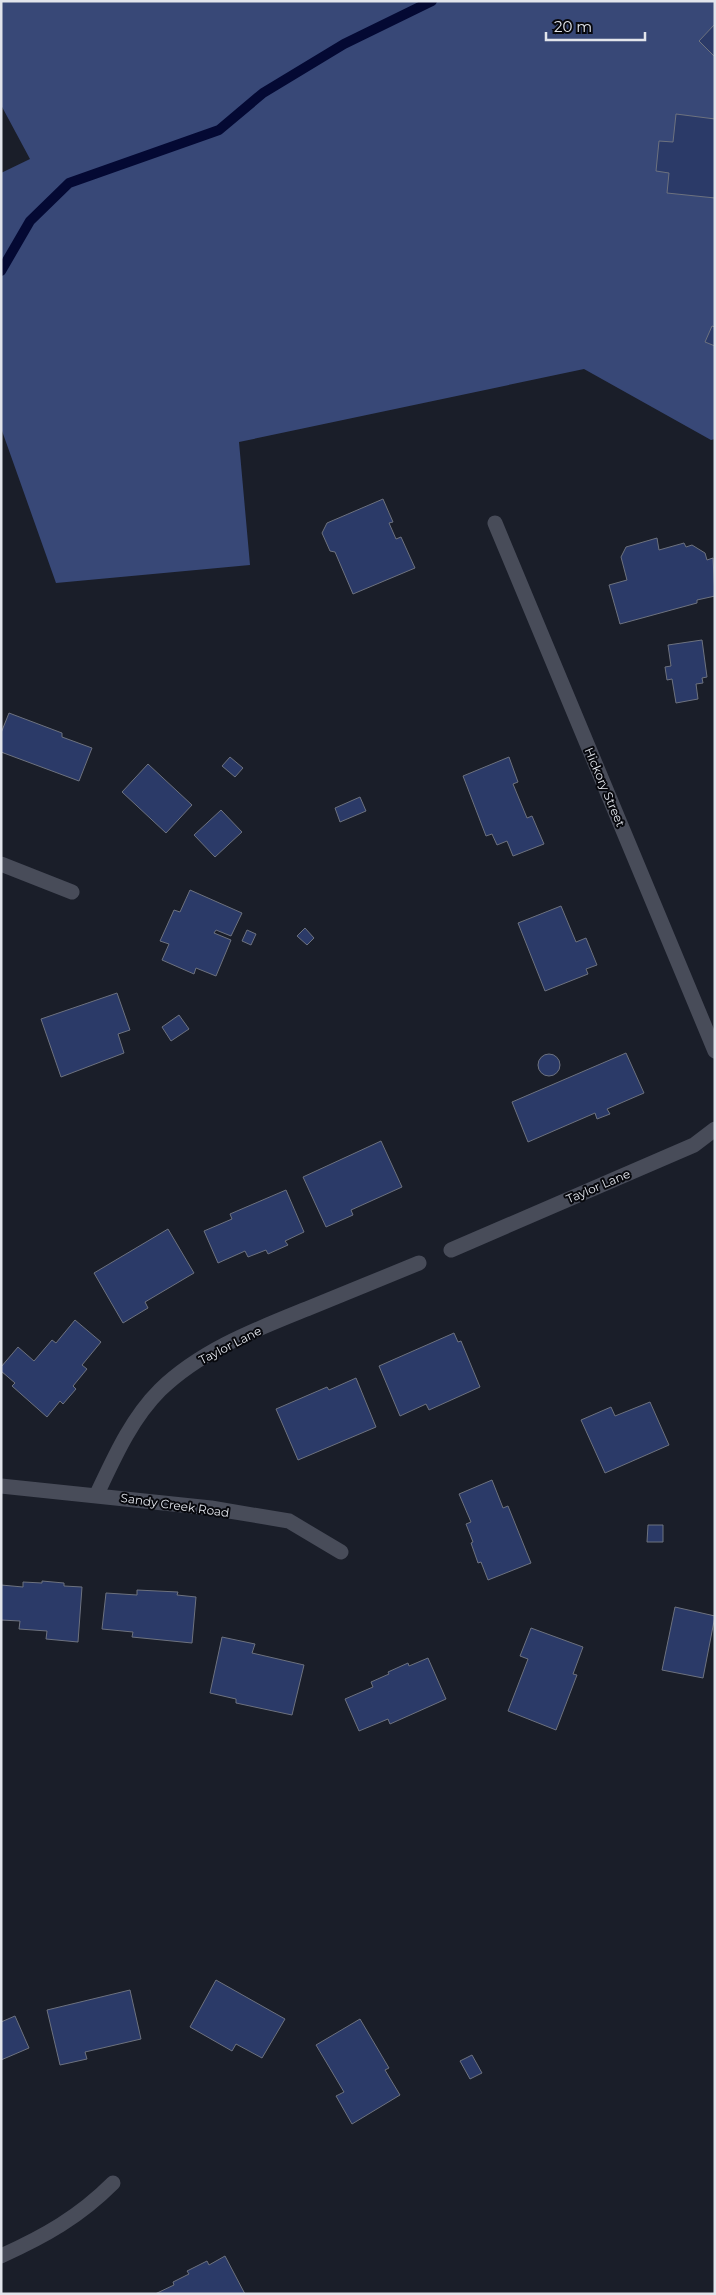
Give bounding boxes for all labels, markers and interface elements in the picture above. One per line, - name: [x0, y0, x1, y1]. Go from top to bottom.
- scale bar: [546, 10, 645, 42]
- text: 20 m: [554, 17, 592, 36]
- street label: Hickory Street: [582, 745, 629, 829]
- street label: Taylor Lane: [564, 1166, 632, 1206]
- street label: Taylor Lane: [196, 1323, 264, 1367]
- street label: Sandy Creek Road: [120, 1490, 230, 1520]

